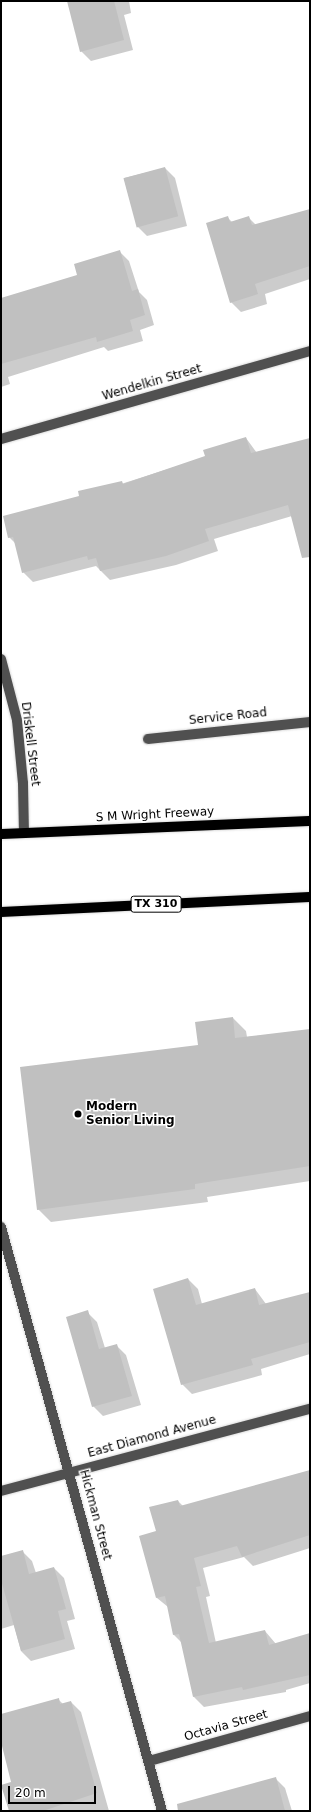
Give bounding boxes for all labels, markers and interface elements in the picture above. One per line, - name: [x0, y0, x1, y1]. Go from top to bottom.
- street label: Wendelkin Street: [101, 362, 203, 404]
- street label: Driskell Street: [18, 701, 42, 787]
- street label: Service Road: [188, 706, 268, 728]
- street label: S M Wright Freeway: [95, 805, 215, 825]
- road number: TX 310: [130, 895, 182, 913]
- place label: Modern Senior Living: [86, 1100, 175, 1128]
- marker: Modern Senior Living: [73, 1109, 83, 1119]
- street label: East Diamond Avenue: [86, 1413, 218, 1461]
- street label: Hickman Street: [76, 1468, 114, 1562]
- street label: Octavia Street: [183, 1707, 269, 1745]
- scale bar: [10, 1778, 98, 1804]
- text: 20 m: [15, 1786, 46, 1800]

